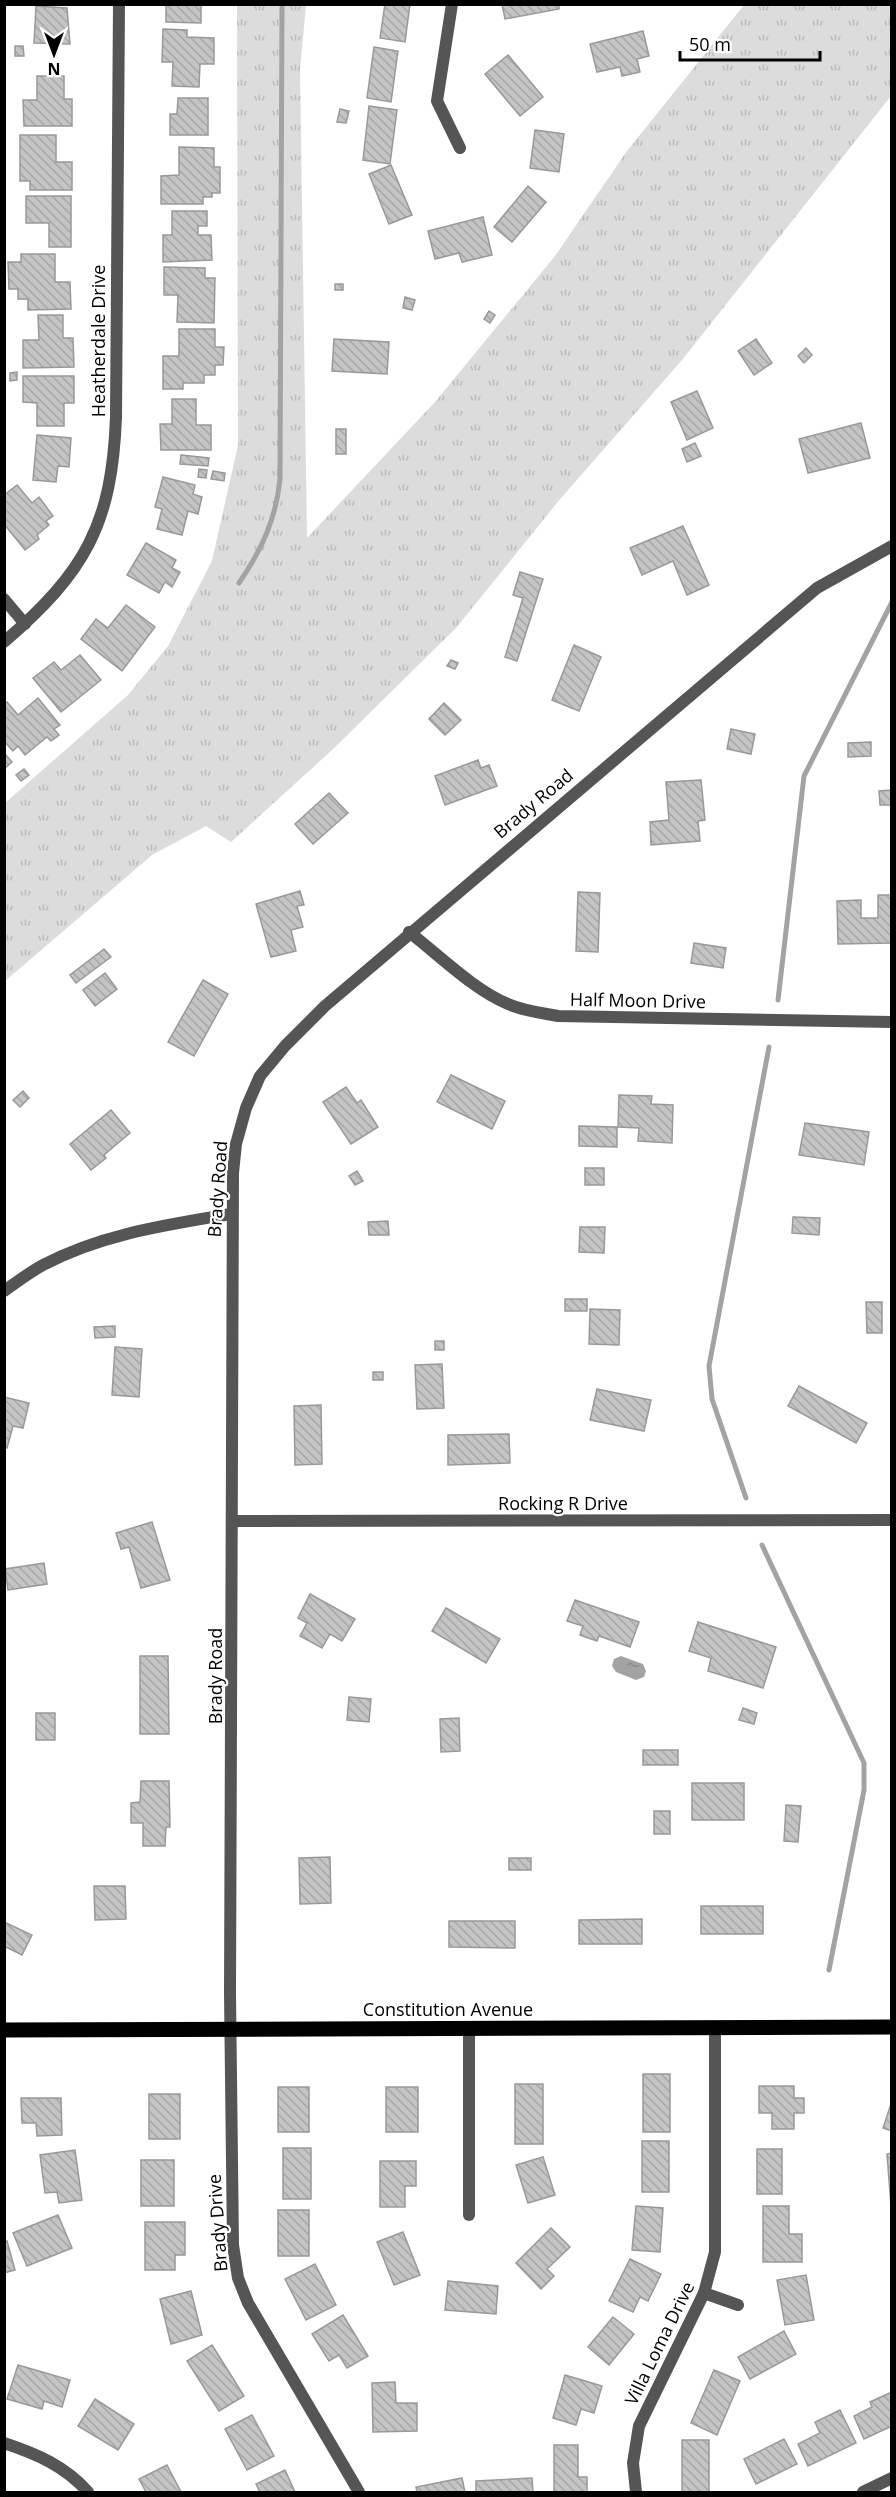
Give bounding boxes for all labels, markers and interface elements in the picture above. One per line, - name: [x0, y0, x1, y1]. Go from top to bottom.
- north arrow: [24, 24, 84, 84]
- scale bar: [680, 24, 820, 62]
- text: 50 m: [689, 32, 731, 56]
- text: N: [47, 58, 61, 80]
- street label: Heatherdale Drive: [86, 265, 110, 417]
- street label: Brady Road: [488, 763, 578, 843]
- street label: Half Moon Drive: [570, 987, 706, 1013]
- street label: Brady Road: [202, 1140, 232, 1238]
- street label: Rocking R Drive: [498, 1491, 628, 1515]
- street label: Brady Road: [203, 1628, 227, 1724]
- street label: Constitution Avenue: [363, 1997, 533, 2021]
- street label: Brady Drive: [202, 2173, 232, 2273]
- street label: Villa Loma Drive: [619, 2277, 699, 2409]

